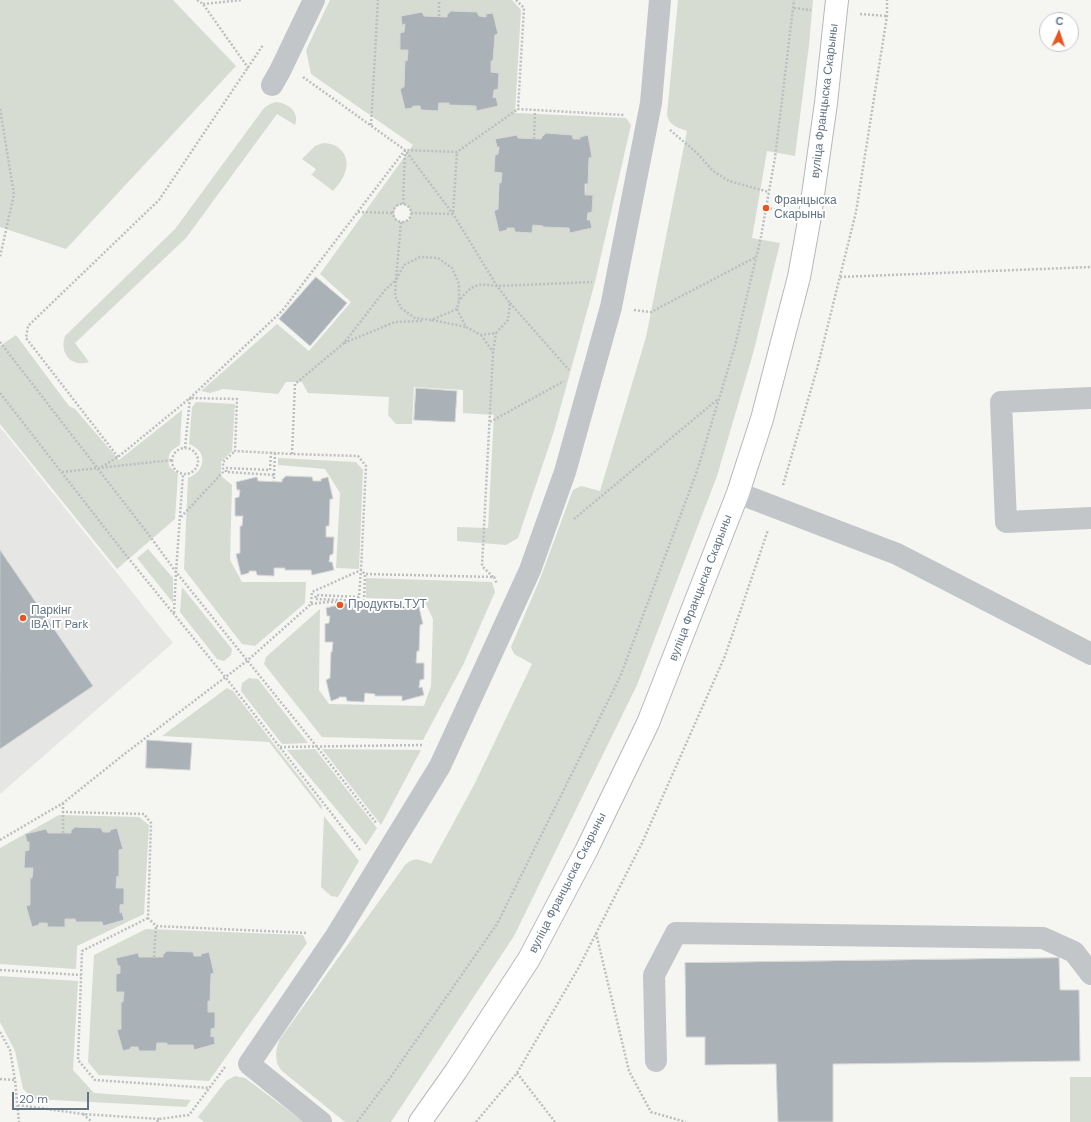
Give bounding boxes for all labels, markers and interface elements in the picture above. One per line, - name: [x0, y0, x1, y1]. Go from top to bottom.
- north arrow: [1039, 12, 1079, 52]
- text: С: [1055, 14, 1064, 28]
- street label: вуліца Францыска Скарыны: [808, 23, 842, 179]
- place label: Францыска Скарыны: [774, 194, 837, 222]
- marker: Францыска Скарыны: [761, 203, 771, 213]
- street label: вуліца Францыска Скарыны: [666, 513, 736, 663]
- place label: Продукты.ТУТ: [348, 598, 427, 612]
- marker: Продукты.ТУТ: [335, 600, 345, 610]
- place label: Паркінг IBA IT Park: [31, 604, 88, 632]
- marker: Паркінг IBA IT Park: [18, 613, 28, 623]
- street label: вуліца Францыска Скарыны: [526, 810, 610, 956]
- scale bar: [14, 1084, 91, 1110]
- text: 20 m: [19, 1091, 48, 1107]

